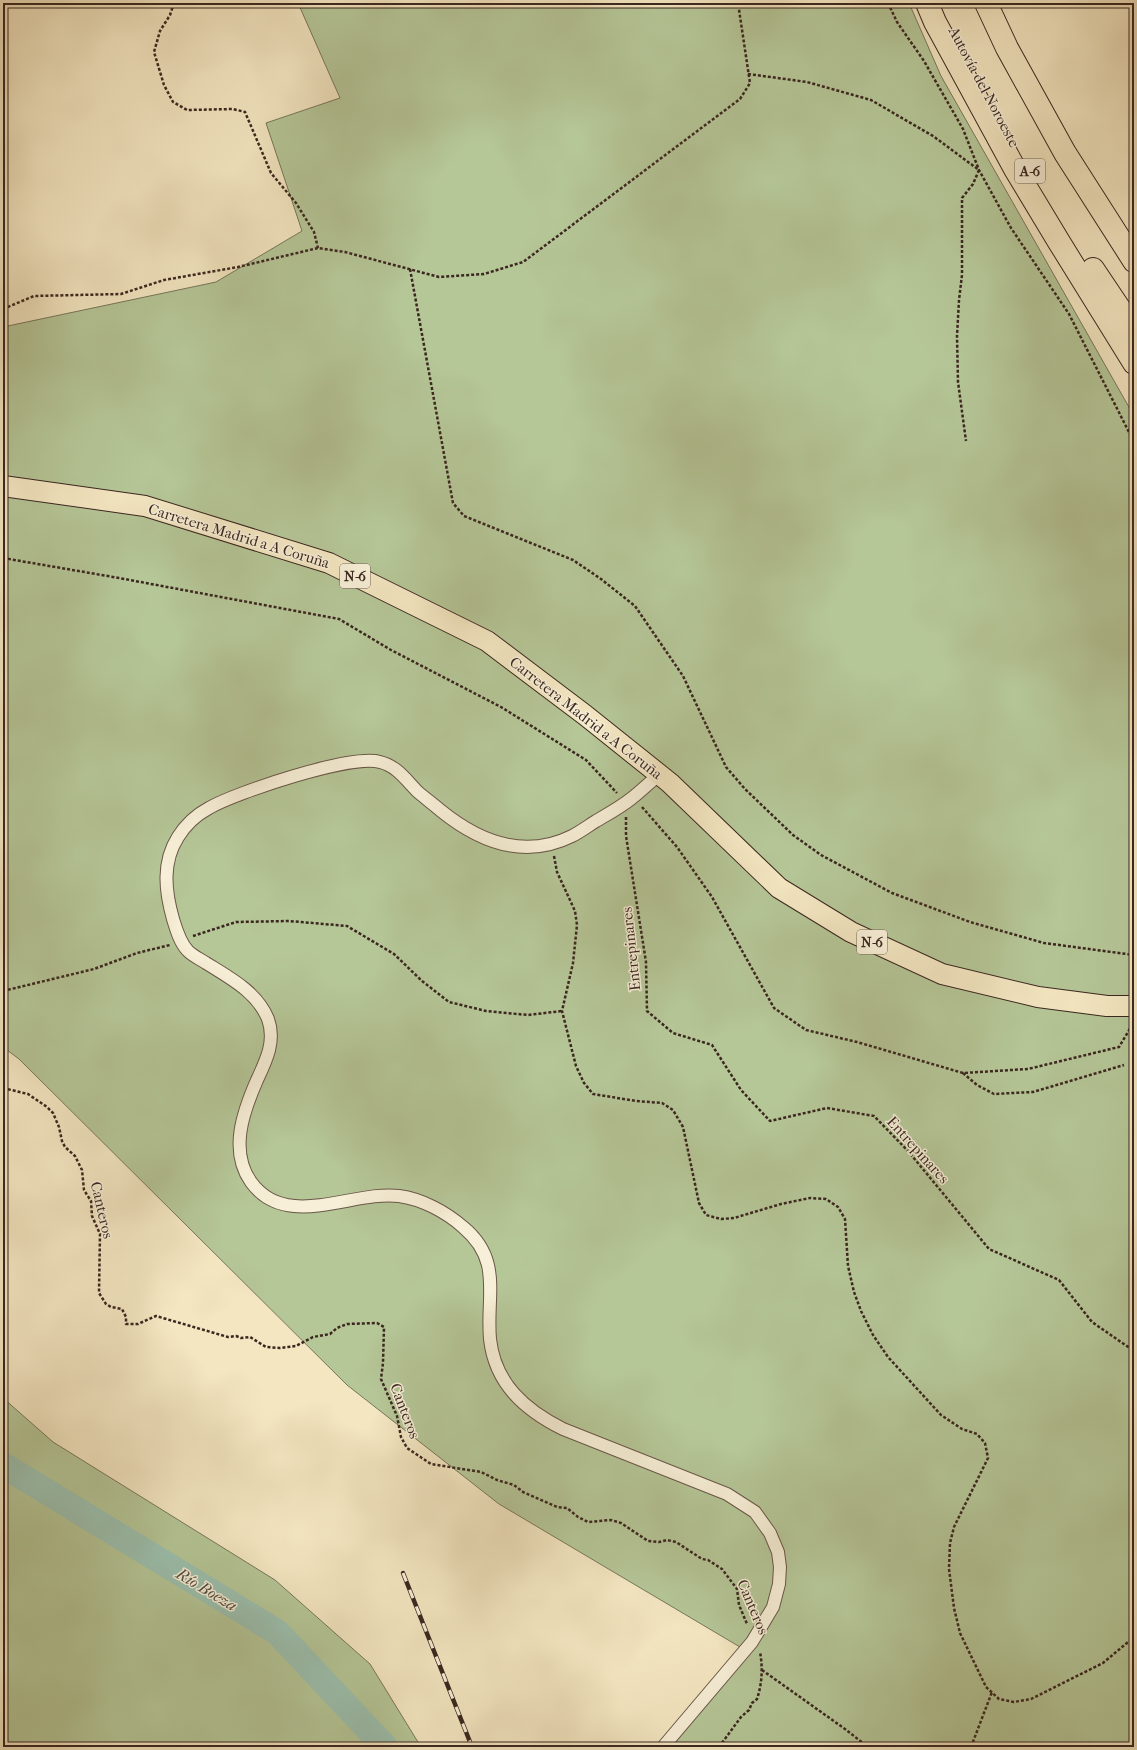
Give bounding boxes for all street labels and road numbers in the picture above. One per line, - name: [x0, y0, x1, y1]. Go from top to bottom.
- street label: Autovía del Noroeste: [944, 23, 1024, 151]
- road number: A-6: [1015, 159, 1045, 183]
- street label: Carretera Madrid a A Coruña: [146, 500, 333, 572]
- road number: N-6: [340, 564, 370, 588]
- street label: Carretera Madrid a A Coruña: [506, 653, 667, 784]
- street label: Entrepinares: [618, 906, 644, 992]
- road number: N-6: [857, 930, 887, 954]
- street label: Entrepinares: [883, 1113, 953, 1188]
- street label: Canteros: [87, 1180, 117, 1241]
- street label: Canteros: [386, 1381, 424, 1442]
- street label: Canteros: [733, 1577, 773, 1638]

